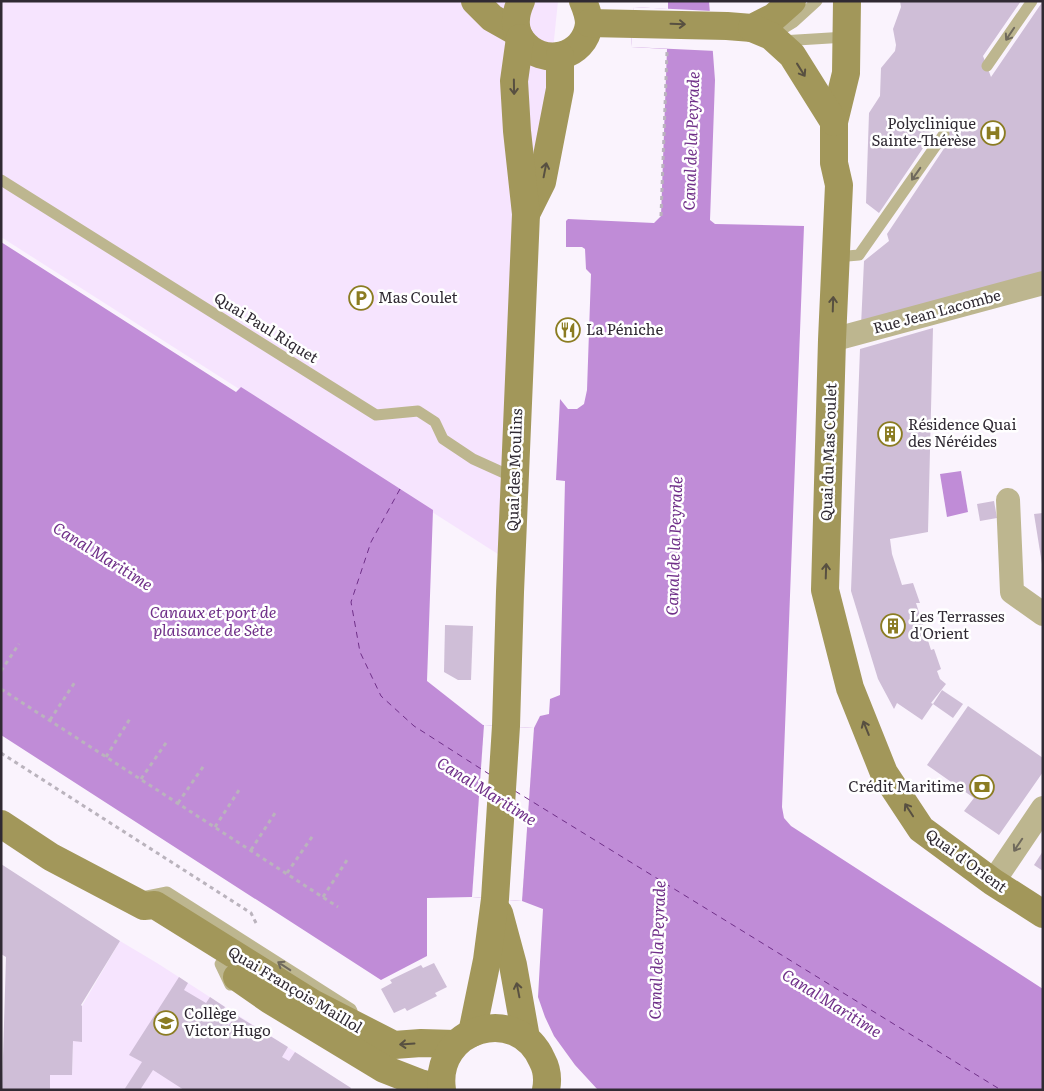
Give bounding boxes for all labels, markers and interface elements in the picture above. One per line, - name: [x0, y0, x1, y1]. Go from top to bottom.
- one-way arrow: [670, 20, 686, 29]
- one-way arrow: [1005, 27, 1015, 41]
- one-way arrow: [797, 63, 807, 77]
- water label: Canal de la Peyrade: [676, 71, 704, 211]
- one-way arrow: [510, 78, 519, 94]
- place label: Polyclinique Sainte-Thérèse: [871, 111, 976, 151]
- hospital icon: Polyclinique Sainte-Thérèse: [980, 120, 1006, 146]
- one-way arrow: [540, 162, 550, 178]
- one-way arrow: [911, 167, 921, 181]
- street label: Rue Jean Lacombe: [870, 282, 1003, 339]
- street label: Quai Paul Riquet: [210, 285, 323, 368]
- parking icon: Mas Coulet: [348, 285, 374, 311]
- place label: Mas Coulet: [378, 285, 458, 308]
- one-way arrow: [829, 296, 838, 312]
- restaurant icon: La Péniche: [555, 317, 581, 343]
- place label: La Péniche: [586, 317, 663, 340]
- street label: Quai du Mas Coulet: [814, 383, 841, 521]
- street label: Quai des Moulins: [500, 408, 527, 532]
- place label: Résidence Quai des Néréides: [908, 412, 1016, 452]
- building icon: Résidence Quai des Néréides: [877, 421, 903, 447]
- water label: Canal de la Peyrade: [659, 476, 687, 616]
- water label: Canal Maritime: [49, 515, 158, 595]
- one-way arrow: [821, 563, 831, 580]
- water label: Canaux et port de plaisance de Sète: [150, 599, 276, 641]
- place label: Les Terrasses d'Orient: [910, 604, 1005, 644]
- building icon: Les Terrasses d'Orient: [880, 613, 906, 639]
- one-way arrow: [861, 720, 870, 735]
- water label: Canal Maritime: [433, 750, 542, 830]
- place label: Crédit Maritime: [848, 774, 964, 797]
- bank icon: Crédit Maritime: [969, 774, 995, 800]
- one-way arrow: [904, 803, 914, 817]
- street label: Quai d'Orient: [921, 822, 1012, 897]
- one-way arrow: [1013, 838, 1023, 852]
- water label: Canal de la Peyrade: [642, 880, 670, 1020]
- street label: Quai François Maillol: [224, 939, 367, 1038]
- one-way arrow: [277, 960, 291, 971]
- water label: Canal Maritime: [778, 962, 887, 1042]
- one-way arrow: [513, 983, 522, 999]
- place label: Collège Victor Hugo: [184, 1001, 271, 1041]
- school or university icon: Collège Victor Hugo: [153, 1010, 179, 1036]
- one-way arrow: [399, 1040, 415, 1049]

